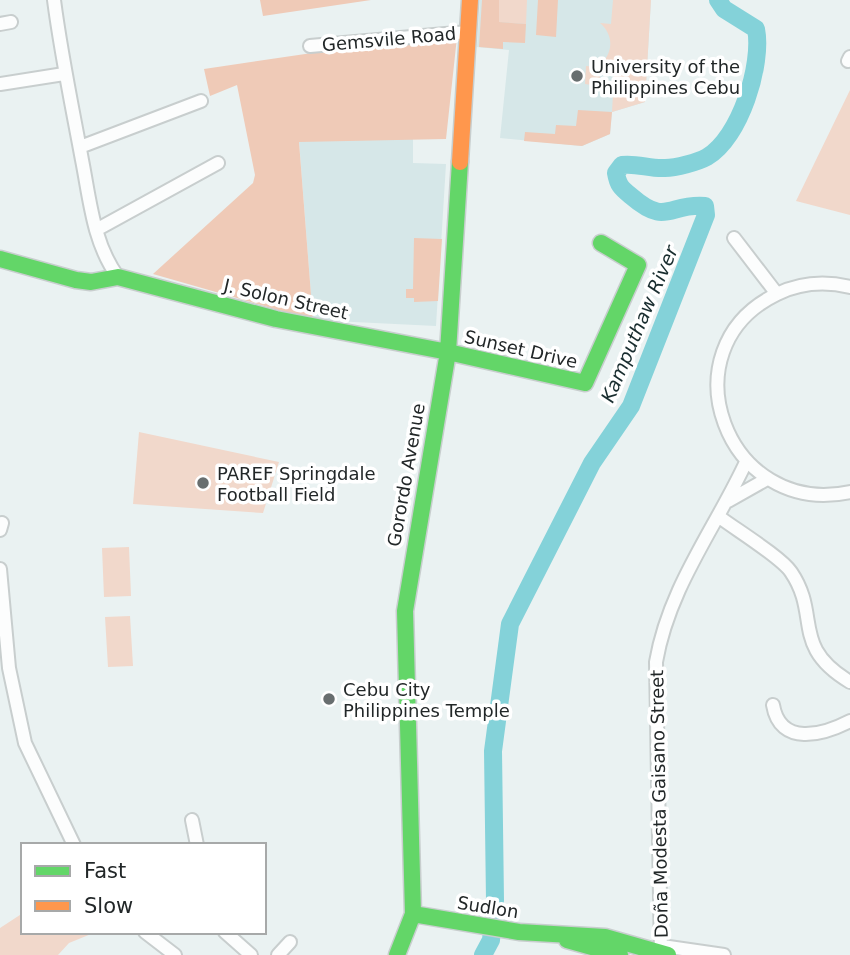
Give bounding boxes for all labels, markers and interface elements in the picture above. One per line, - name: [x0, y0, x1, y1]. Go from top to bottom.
- street label: Gemsvile Road: [321, 23, 457, 55]
- place label: University of the Philippines Cebu: [591, 56, 740, 98]
- marker: University of the Philippines Cebu: [569, 68, 585, 84]
- water label: Kamputhaw River: [596, 241, 682, 406]
- street label: J. Solon Street: [221, 274, 350, 324]
- street label: Sunset Drive: [462, 326, 580, 372]
- street label: Gorordo Avenue: [383, 402, 429, 548]
- place label: PAREF Springdale Football Field: [217, 463, 376, 505]
- marker: PAREF Springdale Football Field: [195, 475, 211, 491]
- street label: Doña Modesta Gaisano Street: [646, 670, 672, 938]
- place label: Cebu City Philippines Temple: [343, 679, 510, 721]
- marker: Cebu City Philippines Temple: [321, 691, 337, 707]
- legend: [21, 843, 266, 934]
- text: Fast: [84, 859, 126, 883]
- street label: Sudlon: [456, 892, 520, 922]
- text: Slow: [84, 894, 133, 918]

